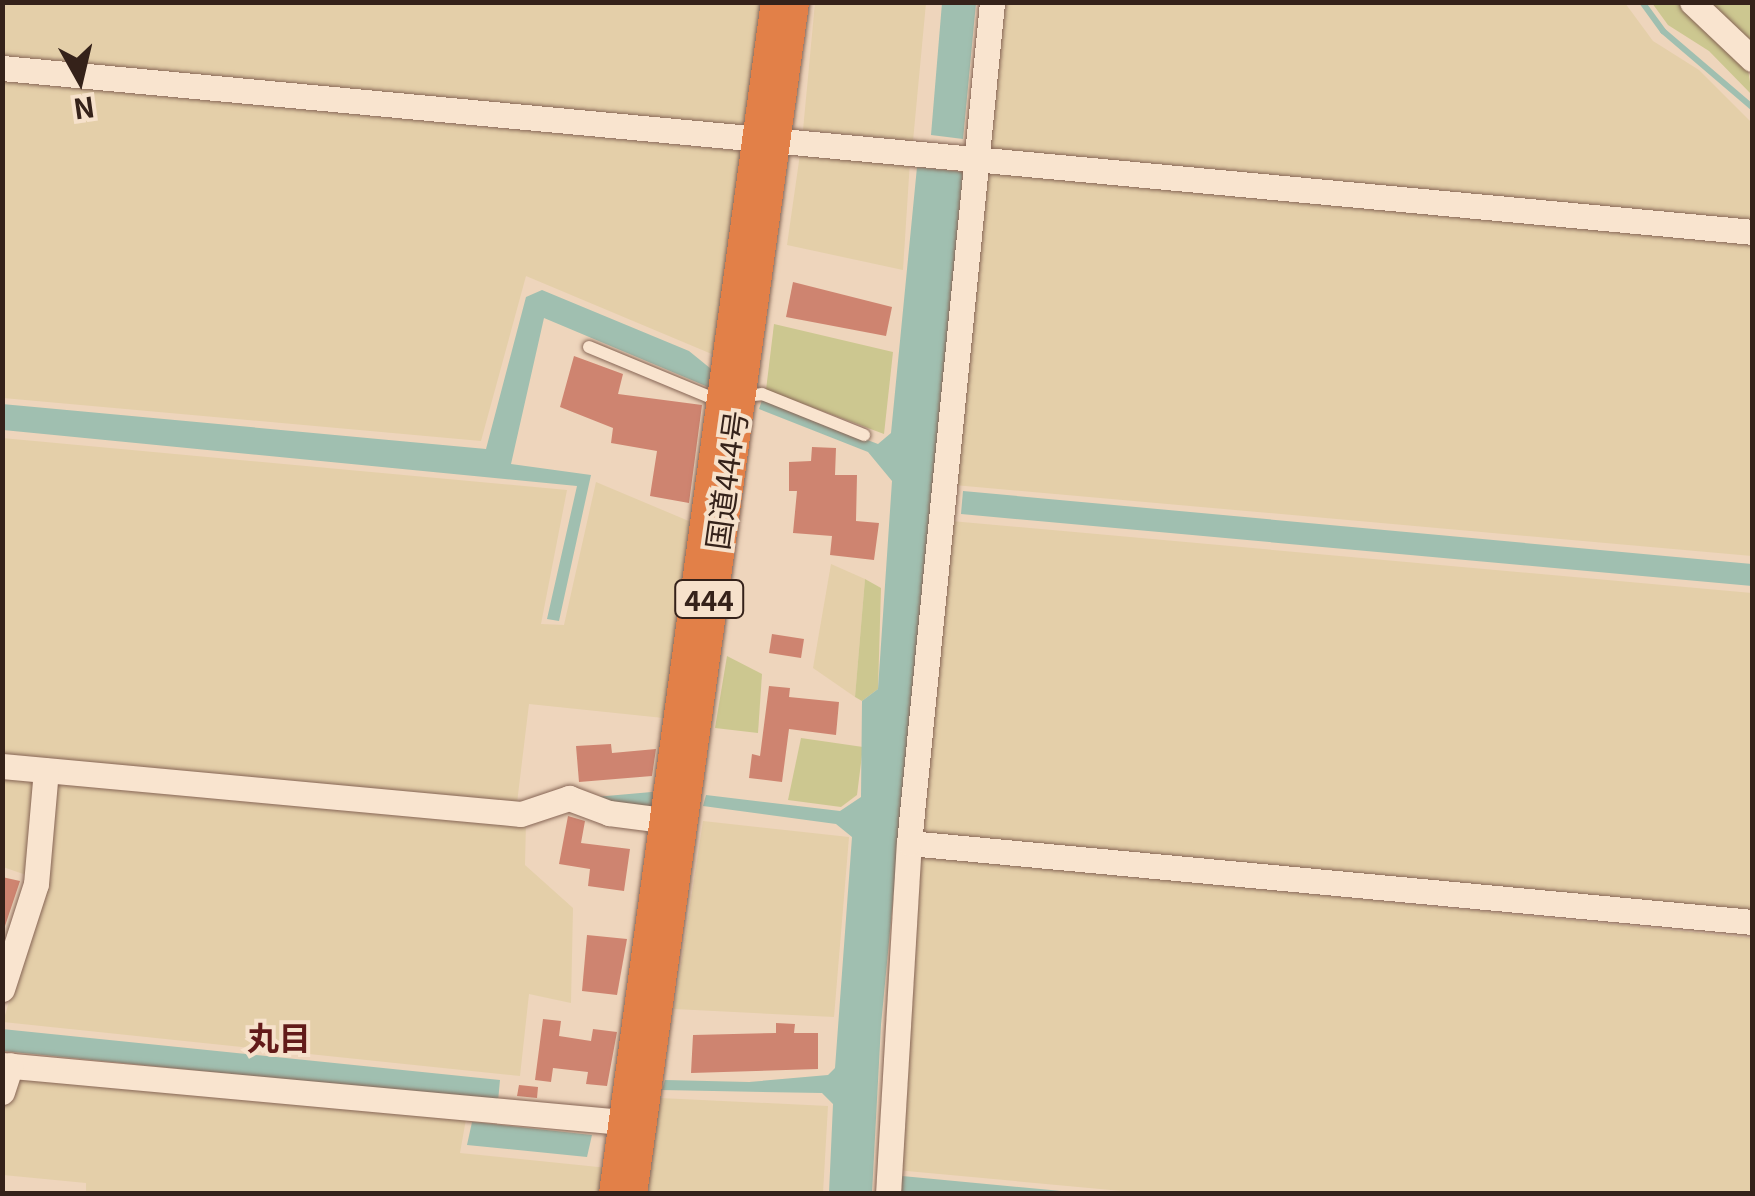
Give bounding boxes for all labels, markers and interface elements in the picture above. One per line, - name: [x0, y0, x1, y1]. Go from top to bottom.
- north arrow: [30, 30, 130, 130]
- text: N: [71, 88, 97, 131]
- street label: 国道444号: [697, 408, 753, 552]
- road number: 444: [674, 576, 744, 622]
- district label: 丸目: [247, 1017, 311, 1055]

